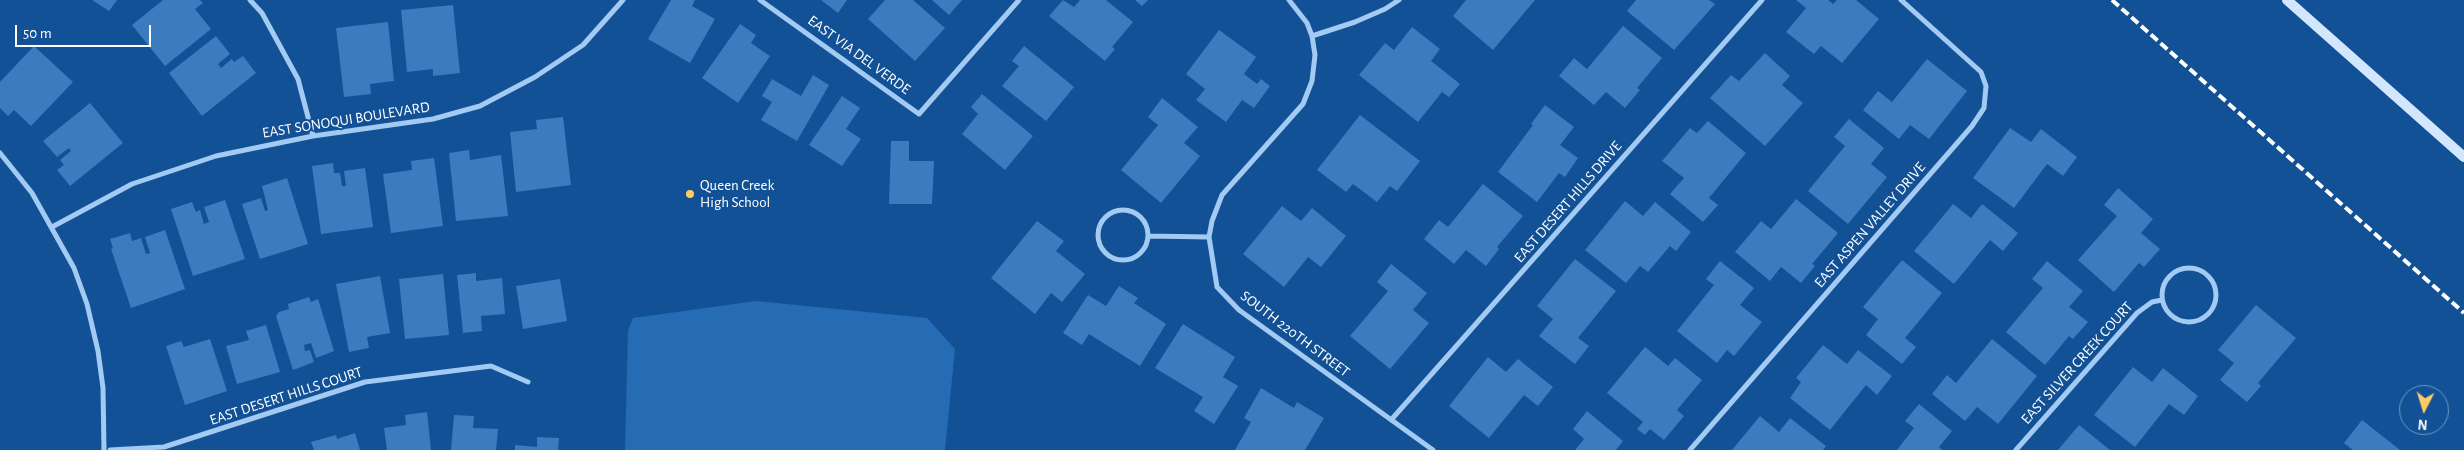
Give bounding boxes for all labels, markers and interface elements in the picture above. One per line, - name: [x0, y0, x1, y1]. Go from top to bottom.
- street label: EAST VIA DEL VERDE: [804, 12, 914, 98]
- scale bar: [18, 15, 154, 47]
- text: 50 m: [23, 26, 52, 41]
- street label: EAST SONOQUI BOULEVARD: [261, 98, 431, 142]
- street label: EAST DESERT HILLS DRIVE: [1510, 138, 1626, 266]
- street label: EAST ASPEN VALLEY DRIVE: [1811, 159, 1929, 291]
- place label: Queen Creek High School: [700, 176, 774, 211]
- marker: Queen Creek High School: [684, 188, 696, 200]
- street label: SOUTH 220TH STREET: [1237, 287, 1353, 381]
- street label: EAST SILVER CREEK COURT: [2017, 298, 2137, 428]
- street label: EAST DESERT HILLS COURT: [207, 363, 365, 429]
- north arrow: [2399, 385, 2449, 435]
- text: N: [2417, 417, 2428, 431]

